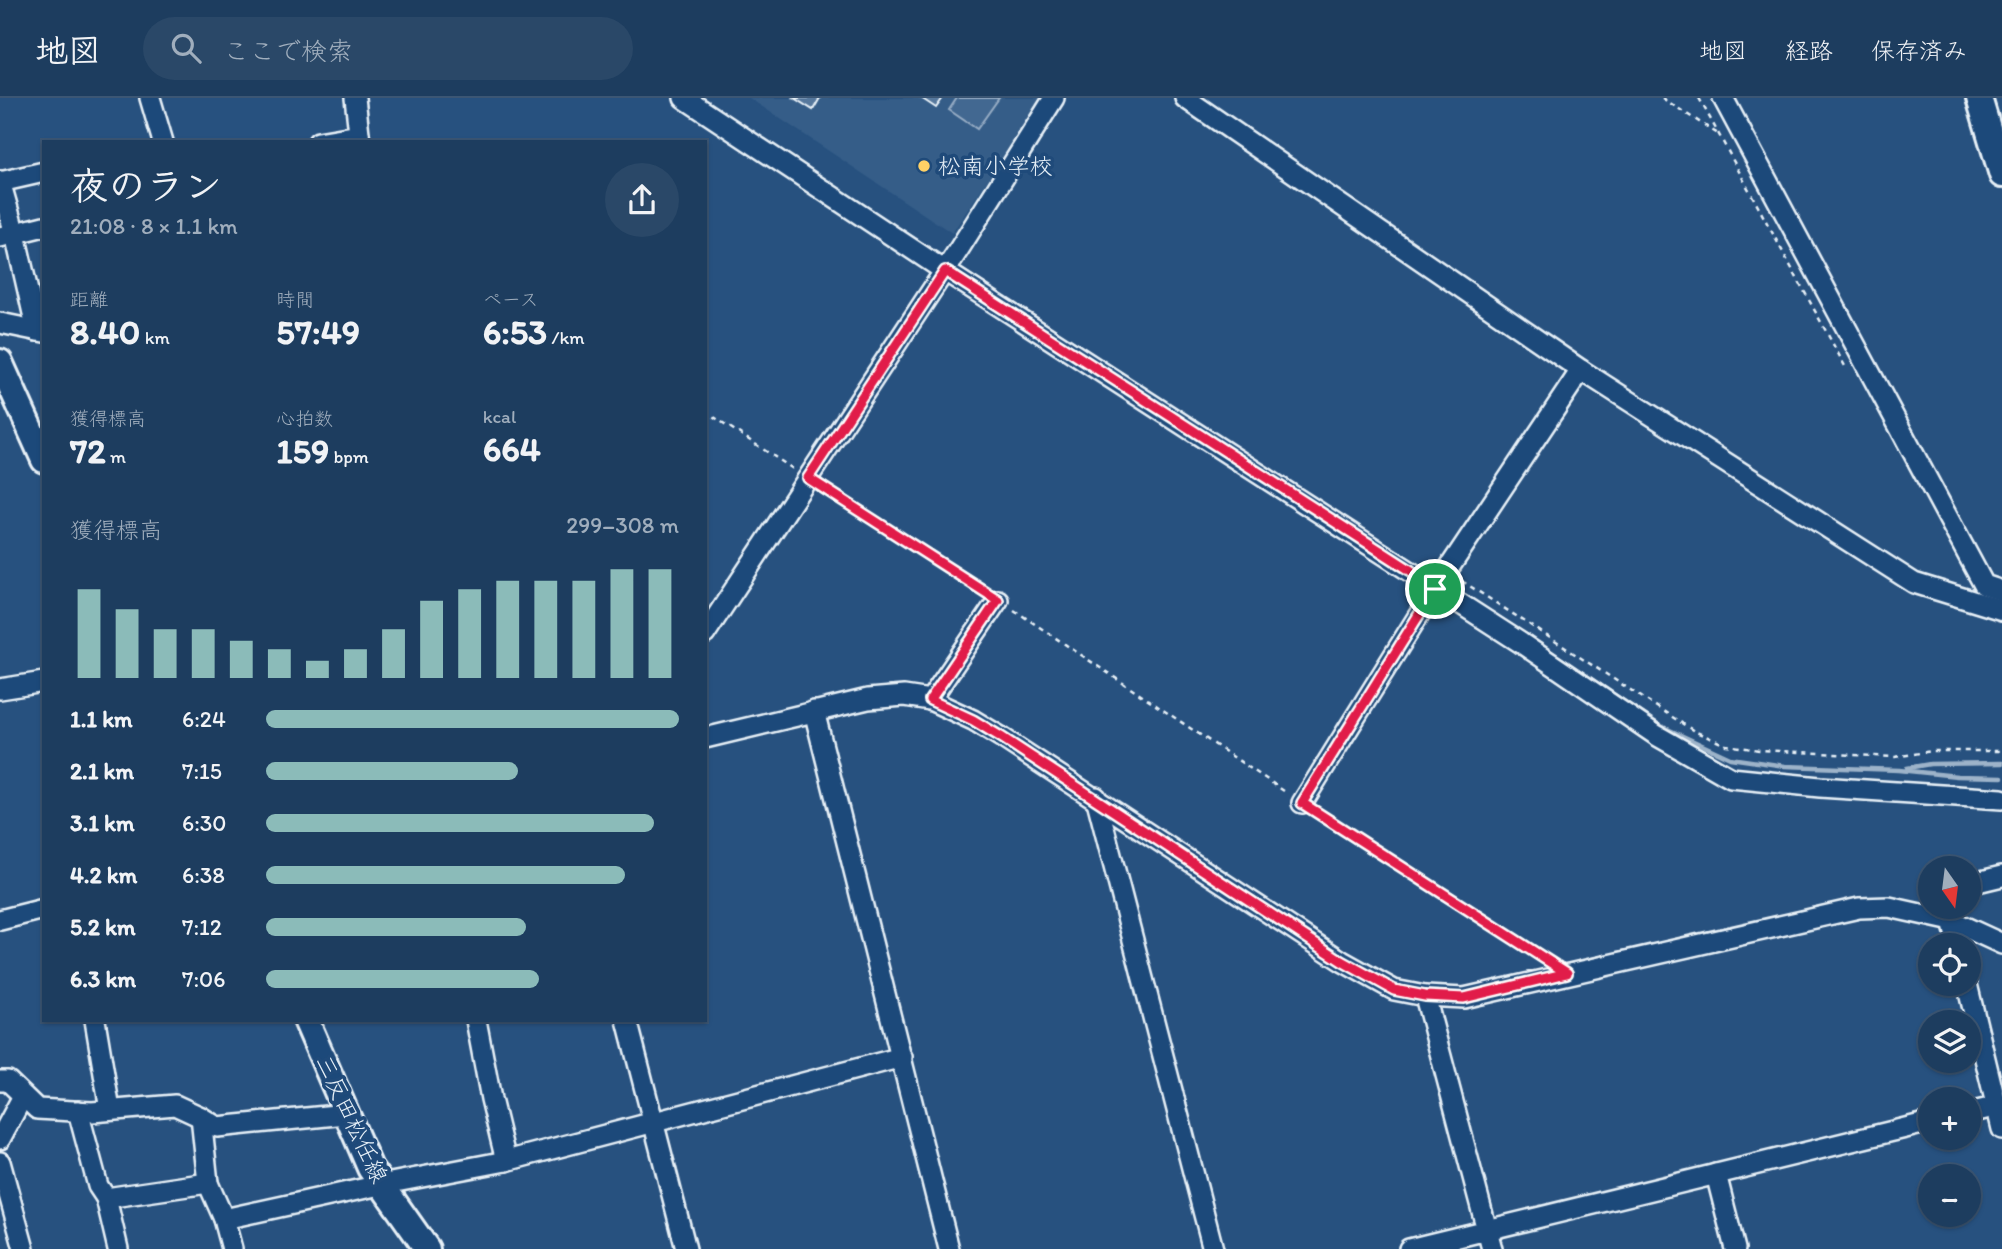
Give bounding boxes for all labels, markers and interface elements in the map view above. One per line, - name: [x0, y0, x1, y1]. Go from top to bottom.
- search box: [143, 17, 633, 80]
- icon: search: [167, 29, 205, 67]
- text: 地図: [35, 31, 101, 70]
- text: ここで検索: [223, 35, 353, 67]
- text: 地図: [1699, 36, 1747, 65]
- text: 経路: [1785, 36, 1833, 65]
- text: 保存済み: [1871, 36, 1967, 65]
- place label: 松南小学校: [938, 152, 1053, 180]
- marker: 松南小学校: [916, 158, 932, 174]
- text: 夜のラン: [70, 163, 222, 209]
- button: share: [605, 163, 679, 237]
- text: 21:08 · 8 × 1.1 km: [70, 212, 238, 240]
- text: 距離: [70, 288, 108, 311]
- text: 時間: [276, 288, 314, 311]
- text: ペース: [483, 288, 539, 311]
- text: 8.40: [70, 311, 140, 353]
- text: 57:49: [276, 311, 360, 353]
- text: 6:53: [483, 311, 547, 353]
- text: km: [140, 326, 170, 349]
- text: /km: [547, 326, 585, 349]
- text: kcal: [483, 405, 516, 428]
- text: 獲得標高: [70, 407, 146, 430]
- text: 心拍数: [276, 407, 333, 430]
- text: 664: [483, 428, 541, 470]
- text: 72: [70, 430, 106, 472]
- text: 159: [276, 430, 329, 472]
- text: m: [106, 445, 126, 468]
- text: bpm: [329, 445, 369, 468]
- text: 299–308 m: [566, 511, 679, 539]
- text: 獲得標高: [70, 516, 162, 544]
- pin: [1405, 559, 1465, 619]
- icon: arrive: [1416, 570, 1454, 608]
- text: 1.1 km: [70, 705, 133, 733]
- text: 6:24: [182, 705, 226, 733]
- text: 2.1 km: [70, 757, 134, 785]
- text: 7:15: [182, 757, 222, 785]
- text: 3.1 km: [70, 809, 134, 837]
- text: 6:30: [182, 809, 227, 837]
- north arrow: [1918, 856, 1981, 919]
- map controls: [1918, 856, 1981, 1227]
- text: 4.2 km: [70, 861, 137, 889]
- text: 6:38: [182, 861, 225, 889]
- text: 5.2 km: [70, 913, 135, 941]
- text: 7:12: [182, 913, 222, 941]
- button: locate: [1918, 933, 1981, 996]
- text: 6.3 km: [70, 965, 136, 993]
- text: 7:06: [182, 965, 225, 993]
- button: layers: [1918, 1010, 1981, 1073]
- street label: 三反田松任線: [310, 1051, 394, 1187]
- button: +: [1918, 1087, 1981, 1150]
- button: −: [1918, 1164, 1981, 1227]

